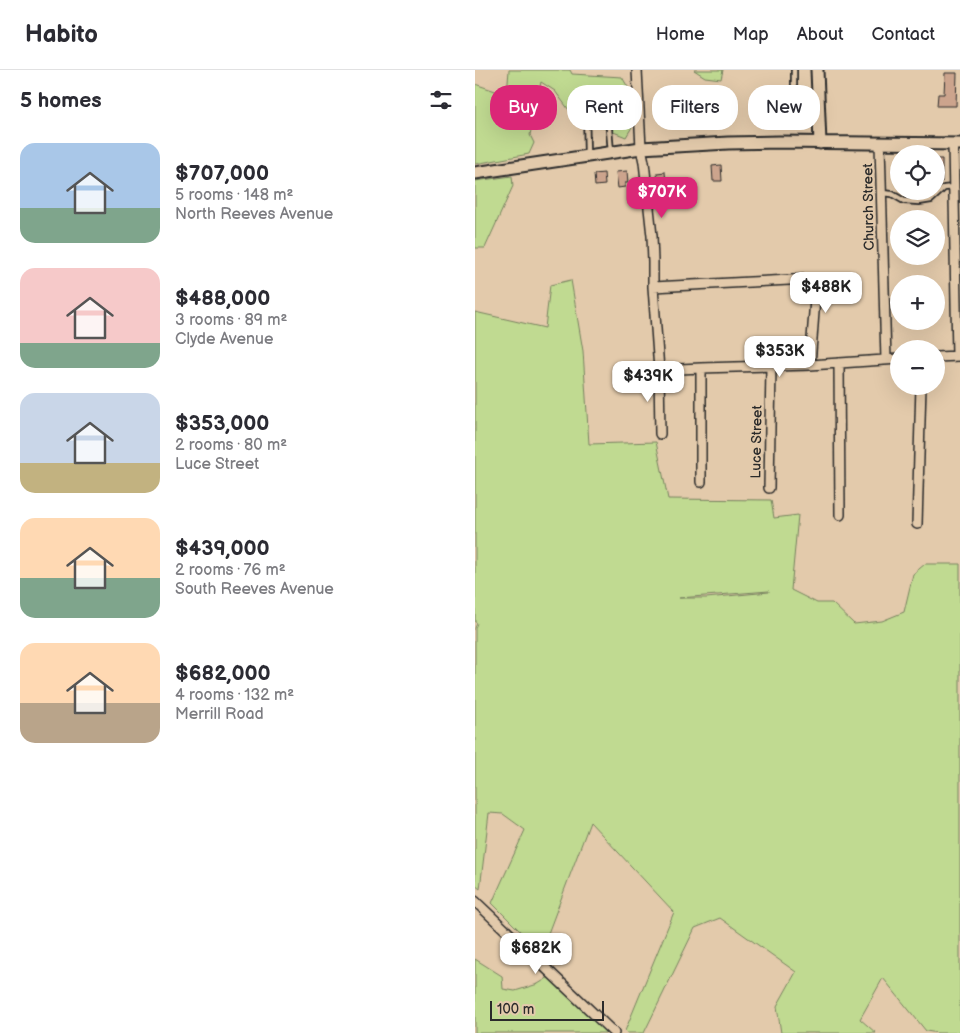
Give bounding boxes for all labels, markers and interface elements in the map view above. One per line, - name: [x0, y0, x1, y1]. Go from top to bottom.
- text: Habito: [25, 20, 98, 49]
- text: Home: [656, 24, 705, 45]
- text: Map: [733, 24, 769, 45]
- text: About: [797, 24, 844, 45]
- text: Contact: [872, 24, 935, 45]
- chip: Buy: [490, 85, 557, 130]
- chip: Rent: [567, 85, 642, 130]
- chip: Filters: [652, 85, 738, 130]
- chip: New: [748, 85, 820, 130]
- icon: filters: [427, 86, 455, 114]
- text: 5 homes: [20, 88, 102, 113]
- map controls: [890, 145, 945, 395]
- button: locate: [890, 145, 945, 200]
- text: $707,000: [175, 161, 269, 186]
- street label: Church Street: [859, 162, 878, 251]
- icon: home: [60, 163, 120, 223]
- pin: $707K: [627, 176, 697, 219]
- text: $707K: [637, 183, 687, 202]
- text: 5 rooms · 148 m²: [175, 186, 293, 205]
- text: North Reeves Avenue: [175, 205, 333, 224]
- button: layers: [890, 210, 945, 265]
- pin: $488K: [791, 272, 861, 314]
- button: +: [890, 275, 945, 330]
- text: $488K: [801, 278, 851, 297]
- text: $488,000: [175, 286, 270, 311]
- icon: home: [60, 288, 120, 348]
- text: 3 rooms · 89 m²: [175, 311, 287, 330]
- text: Clyde Avenue: [175, 330, 273, 349]
- pin: $353K: [745, 336, 815, 378]
- button: −: [890, 340, 945, 395]
- text: $353K: [755, 342, 805, 361]
- pin: $439K: [613, 360, 683, 403]
- text: $439K: [623, 367, 673, 386]
- street label: Luce Street: [747, 404, 766, 479]
- text: $353,000: [175, 411, 269, 436]
- icon: home: [60, 413, 120, 473]
- text: 2 rooms · 80 m²: [175, 436, 287, 455]
- text: Luce Street: [175, 455, 259, 474]
- text: $439,000: [175, 536, 270, 561]
- icon: home: [60, 538, 120, 598]
- text: 2 rooms · 76 m²: [175, 561, 286, 580]
- text: South Reeves Avenue: [175, 580, 334, 599]
- text: $682,000: [175, 661, 271, 686]
- icon: home: [60, 663, 120, 723]
- text: 4 rooms · 132 m²: [175, 686, 294, 705]
- text: Merrill Road: [175, 705, 264, 724]
- pin: $682K: [501, 932, 571, 975]
- text: $682K: [511, 939, 561, 958]
- scale bar: [490, 998, 604, 1021]
- text: 100 m: [497, 1001, 534, 1018]

